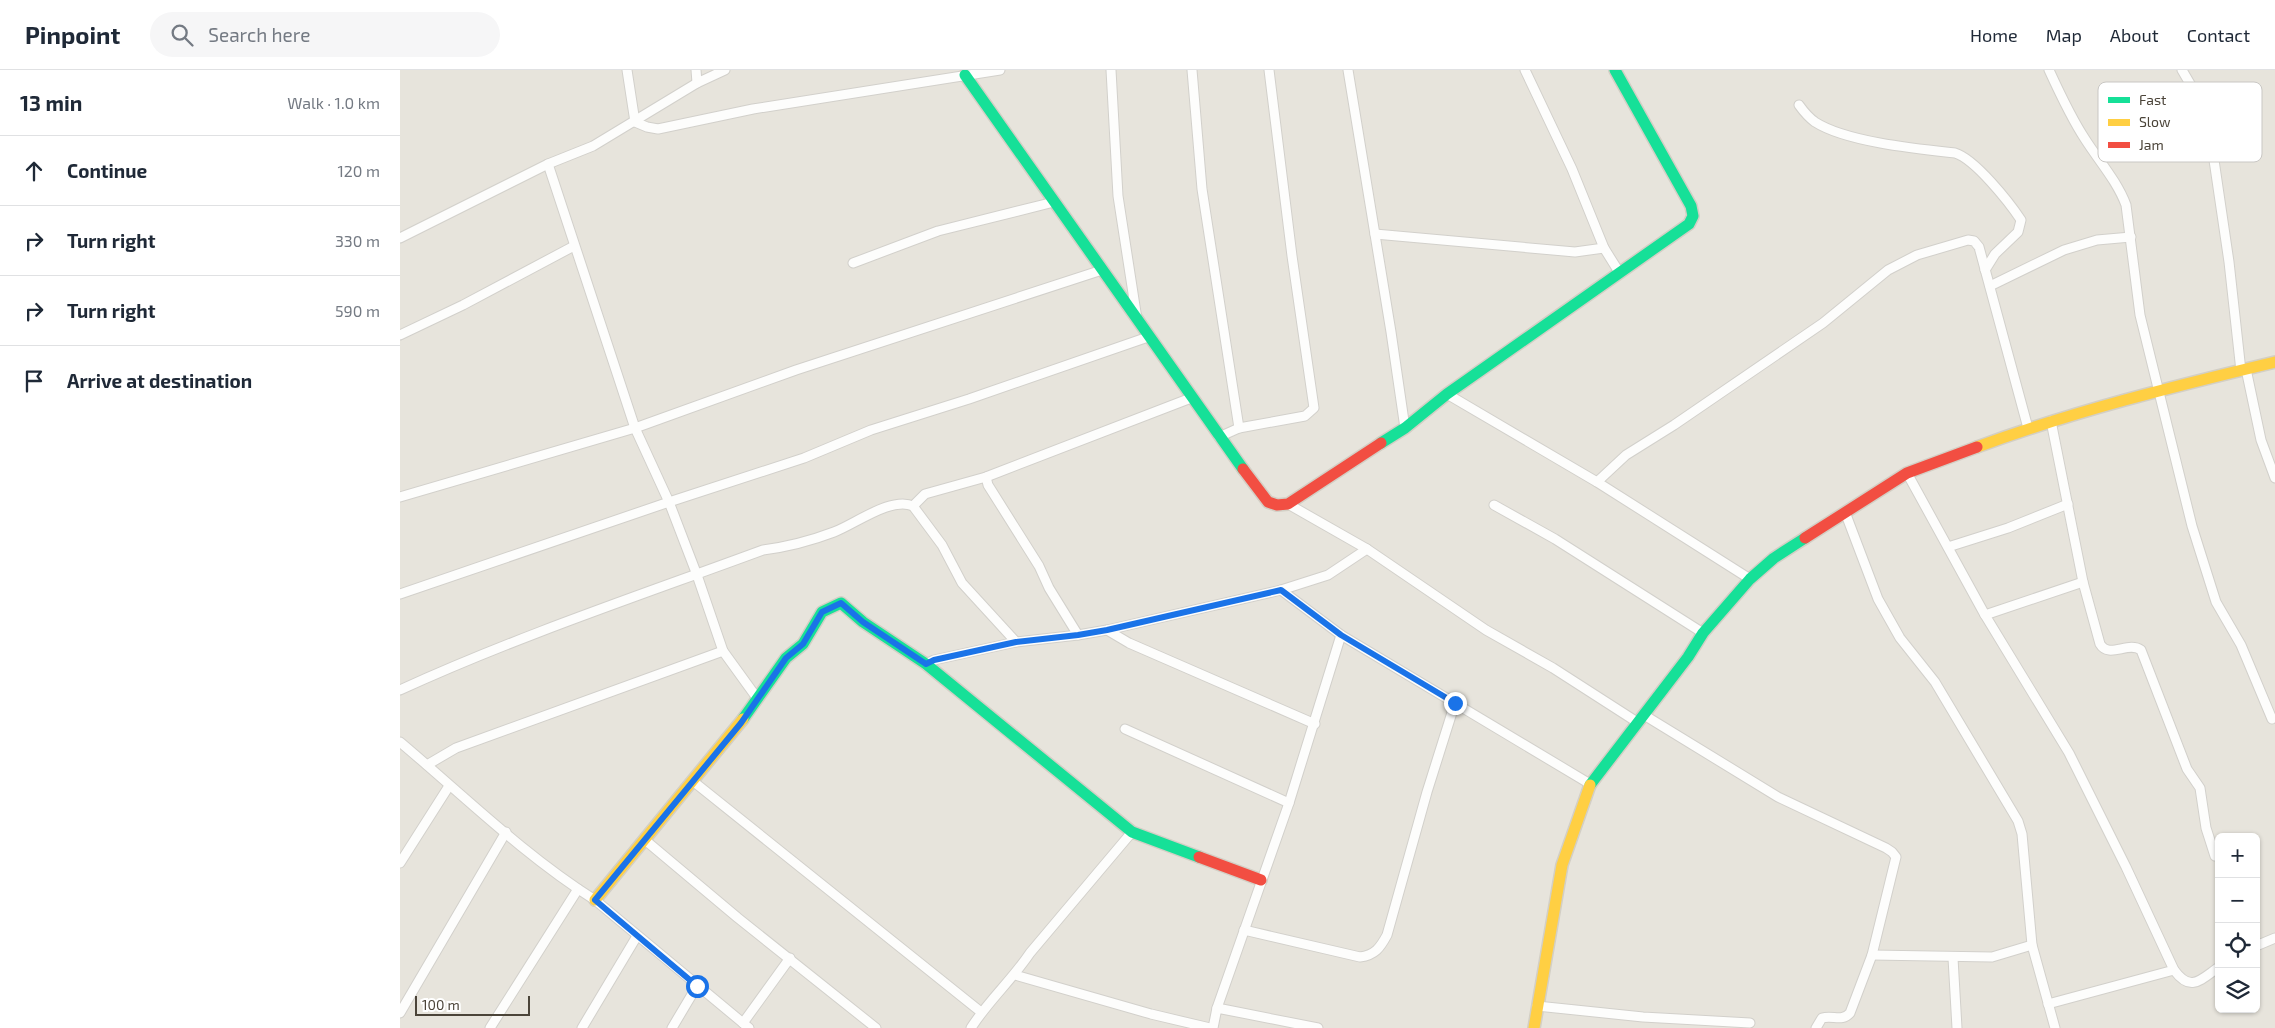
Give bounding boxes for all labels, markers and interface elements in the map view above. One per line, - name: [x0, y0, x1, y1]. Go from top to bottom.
- search box: [150, 12, 500, 57]
- text: Pinpoint: [25, 20, 120, 49]
- icon: search: [168, 21, 196, 49]
- text: Search here: [208, 23, 310, 46]
- text: Home: [1970, 24, 2018, 46]
- text: Map: [2046, 24, 2082, 46]
- text: About: [2110, 24, 2159, 46]
- text: Contact: [2187, 24, 2250, 46]
- legend: [2098, 82, 2262, 162]
- text: 13 min: [20, 90, 82, 115]
- text: Fast: [2139, 91, 2166, 108]
- text: Walk · 1.0 km: [287, 93, 380, 112]
- text: Slow: [2139, 113, 2171, 130]
- text: Jam: [2139, 136, 2164, 153]
- icon: ahead: [20, 157, 48, 185]
- text: Continue: [67, 159, 147, 182]
- text: 120 m: [337, 161, 380, 180]
- icon: right: [20, 227, 48, 255]
- text: Turn right: [67, 229, 155, 252]
- text: 330 m: [335, 231, 380, 250]
- icon: right: [20, 297, 48, 325]
- text: Turn right: [67, 299, 155, 322]
- text: 590 m: [335, 301, 380, 320]
- icon: arrive: [20, 367, 48, 395]
- text: Arrive at destination: [67, 369, 252, 392]
- route end: [1444, 692, 1467, 715]
- map controls: [2215, 833, 2260, 1013]
- button: +: [2215, 833, 2260, 878]
- button: −: [2215, 878, 2260, 923]
- button: locate: [2215, 923, 2260, 968]
- button: layers: [2215, 968, 2260, 1013]
- route start: [686, 975, 709, 998]
- scale bar: [415, 993, 530, 1016]
- text: 100 m: [422, 996, 460, 1013]

